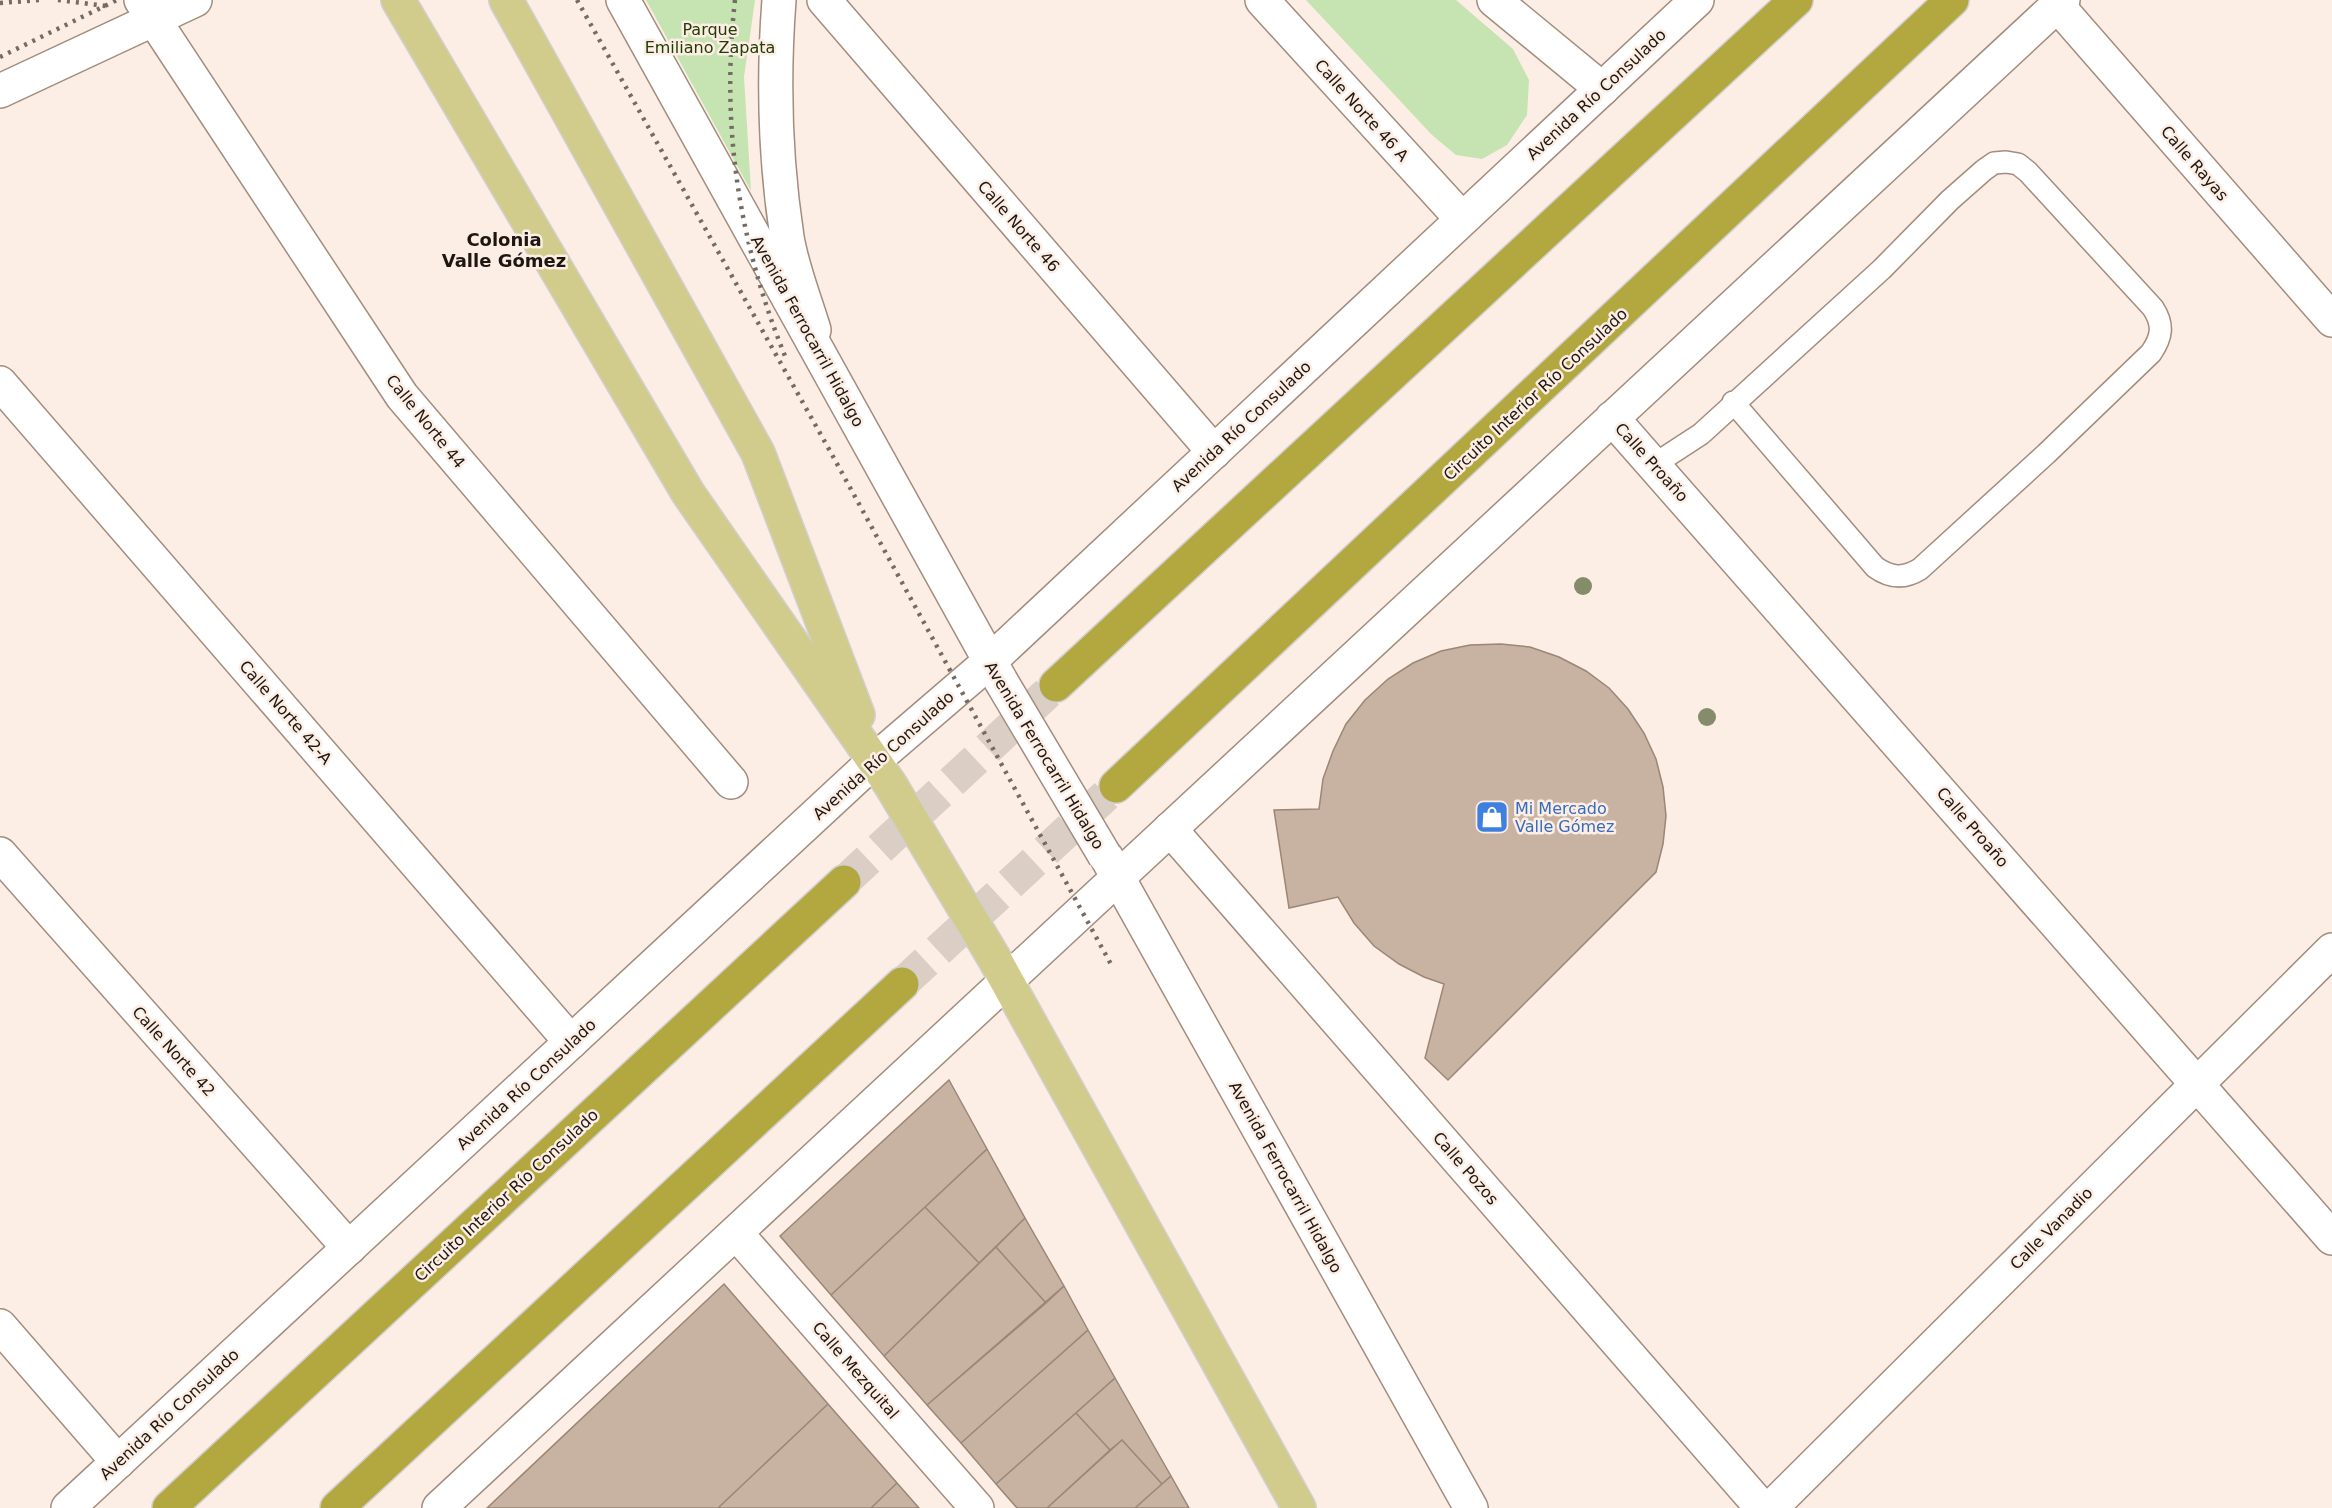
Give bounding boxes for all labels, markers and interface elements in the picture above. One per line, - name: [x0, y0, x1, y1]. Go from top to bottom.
- park label: Parque Emiliano Zapata: [645, 20, 775, 57]
- street label: Avenida Río Consulado: [1523, 25, 1670, 164]
- street label: Calle Norte 46 A: [1311, 55, 1412, 165]
- street label: Calle Rayas: [2157, 122, 2232, 205]
- street label: Calle Norte 46: [974, 177, 1063, 276]
- district label: Colonia Valle Gómez: [442, 229, 566, 271]
- street label: Avenida Ferrocarril Hidalgo: [747, 232, 868, 430]
- street label: Circuito Interior Río Consulado: [1440, 304, 1631, 485]
- street label: Avenida Río Consulado: [1168, 357, 1315, 496]
- street label: Calle Norte 44: [382, 371, 469, 472]
- street label: Calle Proaño: [1611, 419, 1692, 506]
- street label: Calle Norte 42-A: [235, 657, 336, 768]
- street label: Avenida Ferrocarril Hidalgo: [981, 658, 1108, 853]
- street label: Avenida Río Consulado: [809, 687, 958, 824]
- street label: Calle Proaño: [1933, 783, 2013, 871]
- shop icon: Mi Mercado Valle Gómez: [1474, 799, 1510, 835]
- place label: Mi Mercado Valle Gómez: [1515, 799, 1614, 836]
- street label: Calle Norte 42: [128, 1002, 219, 1100]
- street label: Avenida Río Consulado: [453, 1015, 600, 1154]
- street label: Avenida Ferrocarril Hidalgo: [1225, 1078, 1346, 1276]
- street label: Circuito Interior Río Consulado: [411, 1105, 602, 1286]
- street label: Calle Pozos: [1429, 1128, 1502, 1209]
- street label: Calle Vanadio: [2006, 1183, 2096, 1273]
- street label: Calle Mezquital: [808, 1318, 903, 1423]
- street label: Avenida Río Consulado: [96, 1345, 243, 1484]

